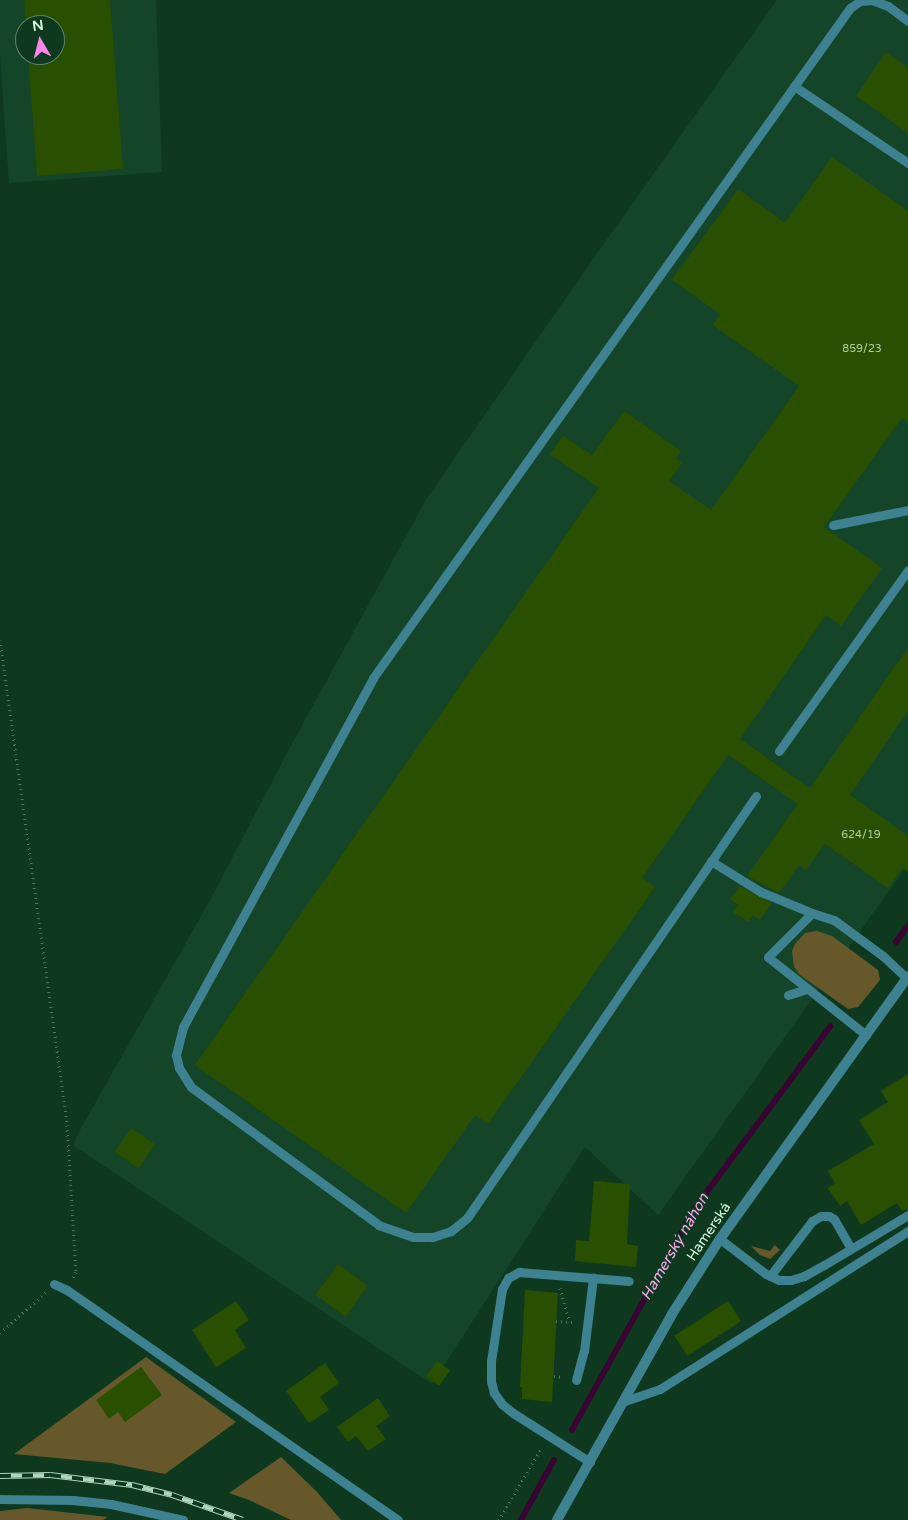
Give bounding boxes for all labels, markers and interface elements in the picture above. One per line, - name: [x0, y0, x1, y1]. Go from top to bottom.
- north arrow: [15, 15, 65, 65]
- text: N: [31, 16, 45, 35]
- house number: 859/23: [842, 342, 882, 356]
- house number: 624/19: [841, 828, 881, 842]
- water label: Hamerský náhon: [637, 1191, 713, 1303]
- street label: Hamerská: [683, 1200, 735, 1264]

